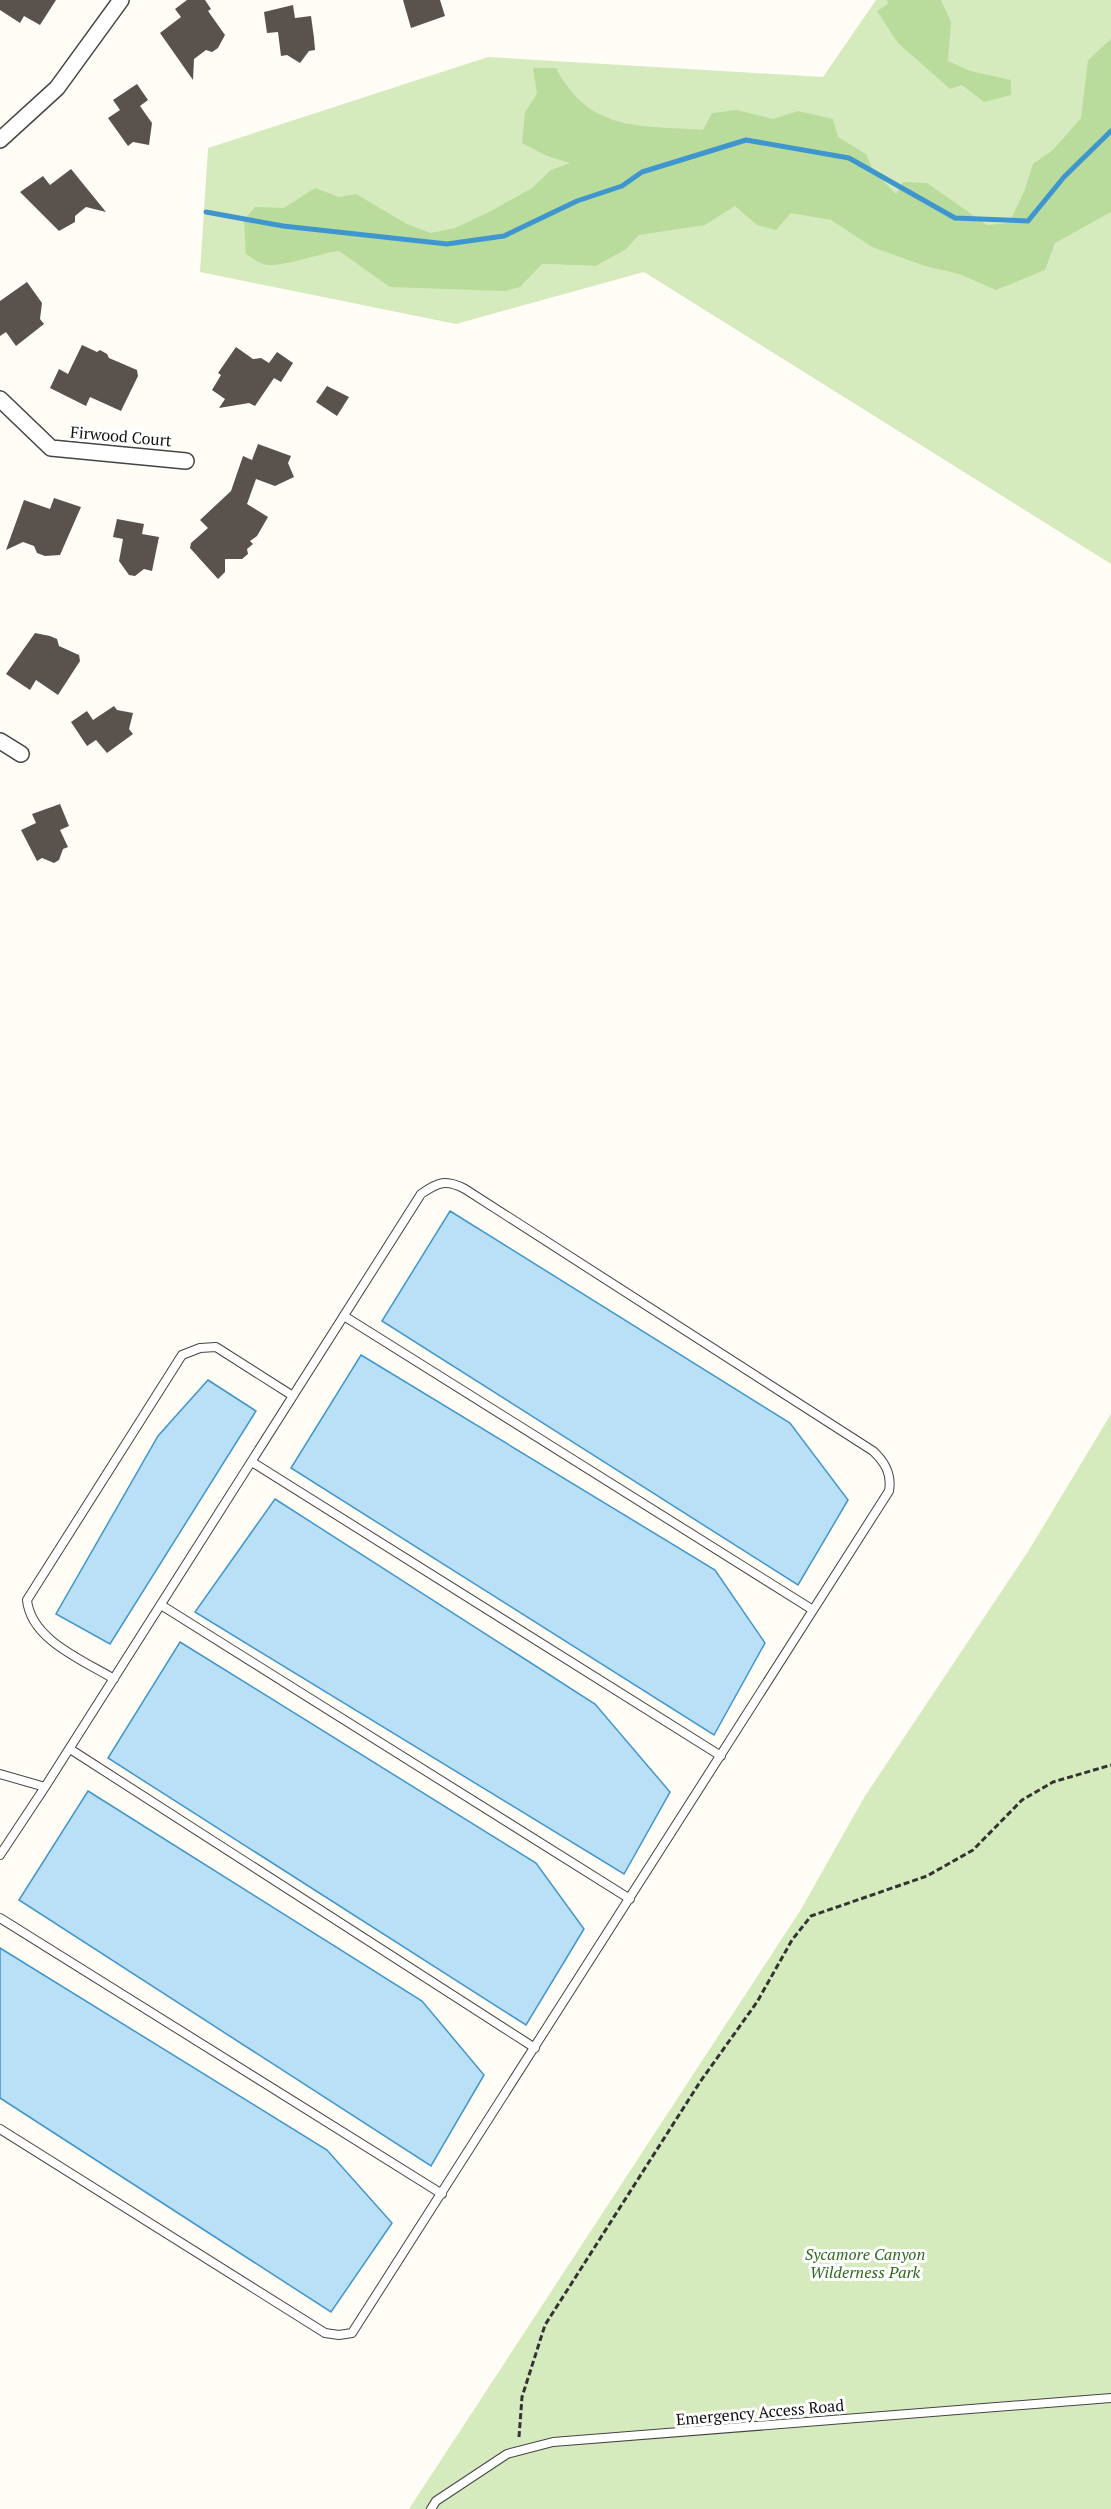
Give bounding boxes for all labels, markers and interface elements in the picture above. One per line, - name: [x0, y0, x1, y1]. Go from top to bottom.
- street label: Firwood Court: [69, 421, 173, 451]
- park label: Sycamore Canyon Wilderness Park: [805, 2243, 925, 2283]
- street label: Emergency Access Road: [675, 2394, 845, 2430]

